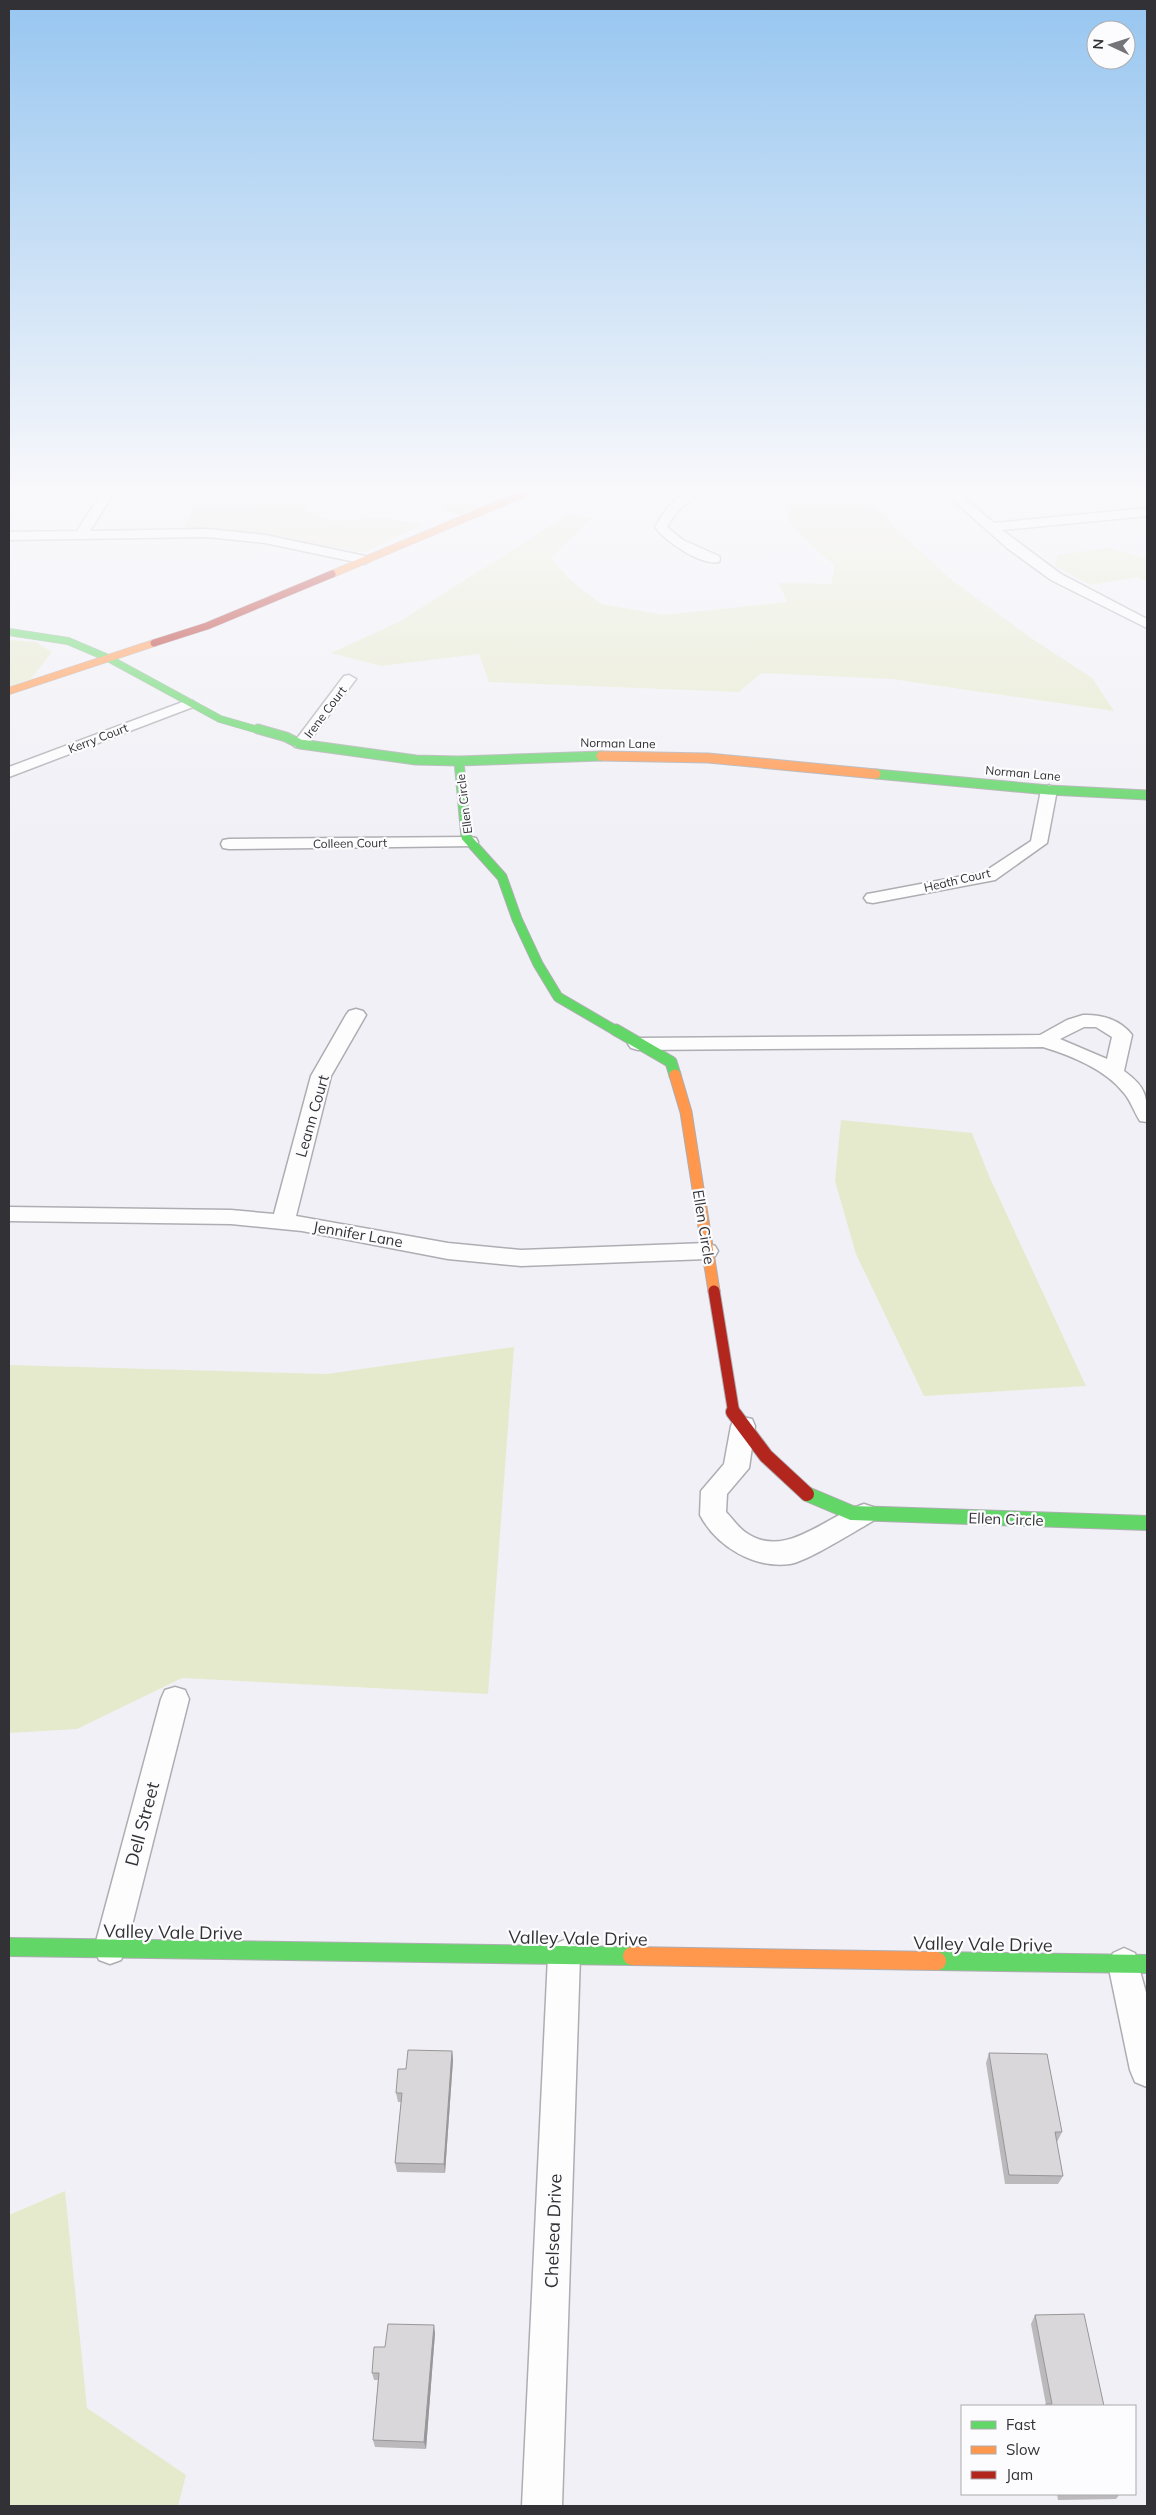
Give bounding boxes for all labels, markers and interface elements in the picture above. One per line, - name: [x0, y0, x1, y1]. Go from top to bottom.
- north arrow: [1086, 20, 1136, 70]
- text: N: [1089, 38, 1107, 50]
- street label: Irene Court: [301, 683, 349, 741]
- street label: Kerry Court: [66, 720, 130, 756]
- street label: Norman Lane: [580, 735, 656, 751]
- street label: Norman Lane: [985, 762, 1061, 784]
- street label: Ellen Circle: [453, 773, 475, 835]
- street label: Colleen Court: [313, 835, 387, 851]
- street label: Heath Court: [922, 865, 992, 895]
- street label: Leann Court: [291, 1073, 333, 1159]
- street label: Ellen Circle: [689, 1188, 719, 1266]
- street label: Jennifer Lane: [312, 1217, 404, 1251]
- street label: Ellen Circle: [968, 1508, 1044, 1530]
- street label: Dell Street: [120, 1779, 164, 1869]
- street label: Valley Vale Drive: [103, 1919, 243, 1945]
- street label: Valley Vale Drive: [508, 1925, 648, 1951]
- street label: Valley Vale Drive: [913, 1931, 1053, 1957]
- street label: Chelsea Drive: [540, 2173, 566, 2289]
- legend: [961, 2405, 1136, 2495]
- text: Fast: [1006, 2415, 1036, 2434]
- text: Slow: [1006, 2440, 1040, 2459]
- text: Jam: [1006, 2465, 1033, 2484]

